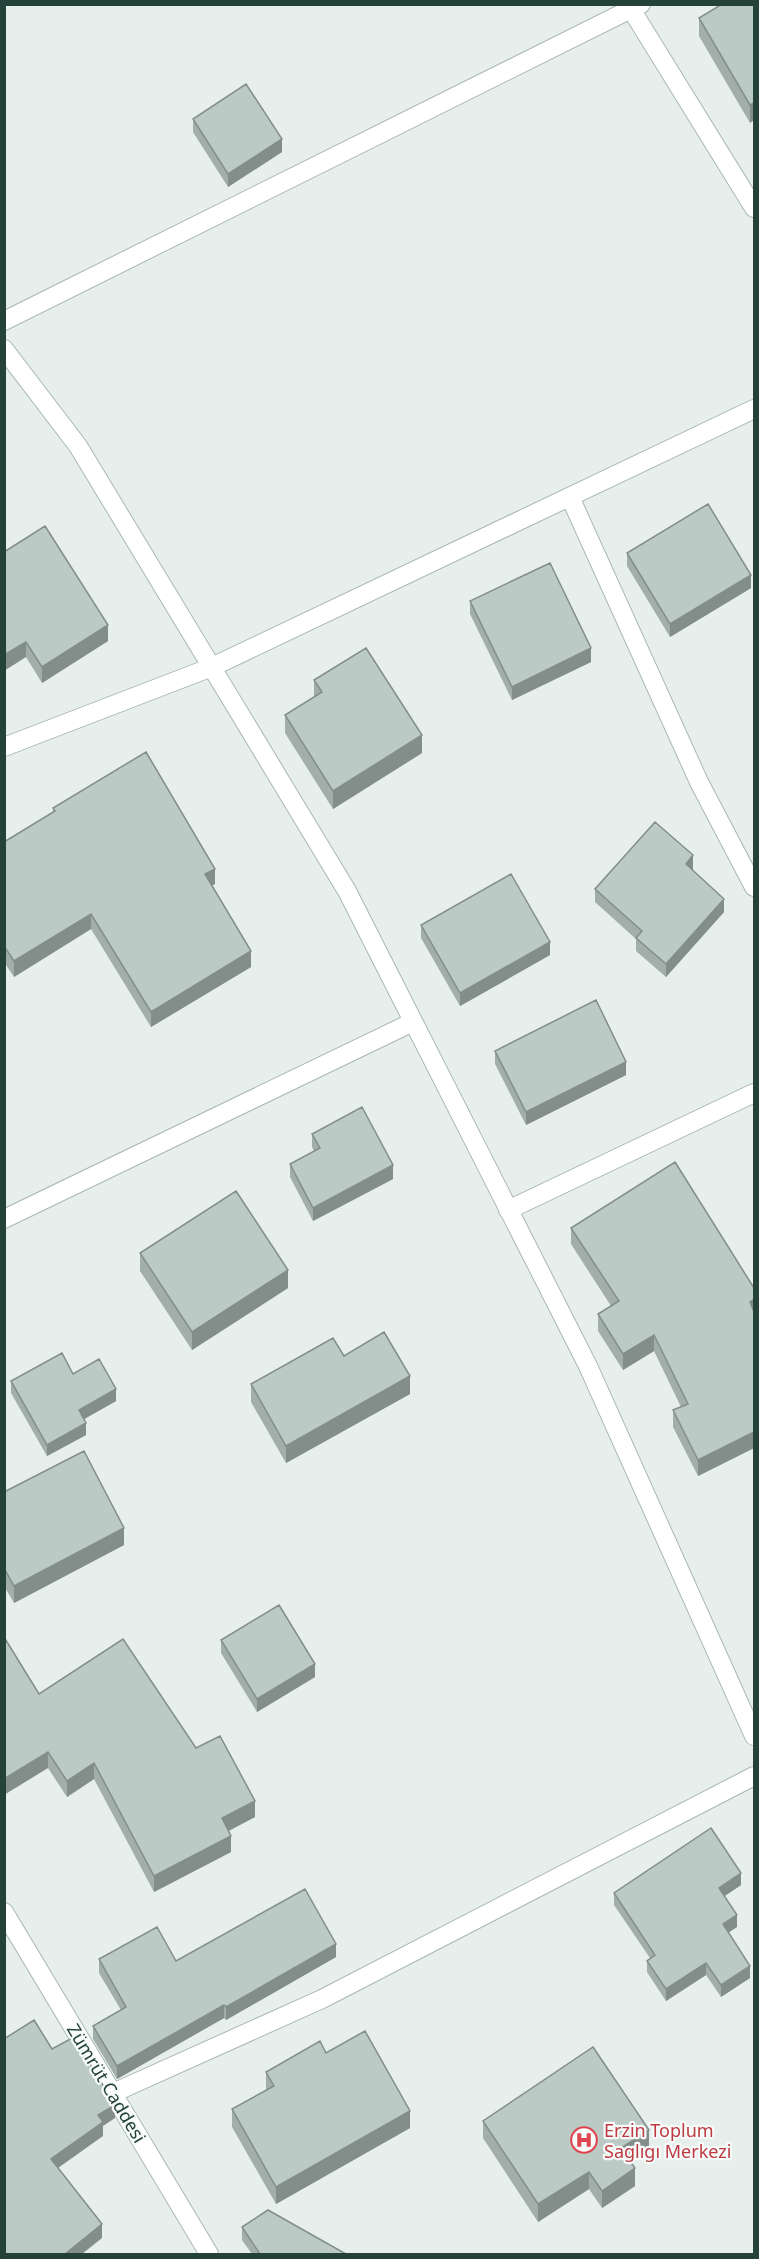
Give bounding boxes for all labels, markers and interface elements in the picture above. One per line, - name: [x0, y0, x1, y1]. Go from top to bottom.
- street label: Zümrüt Caddesi: [62, 2019, 152, 2147]
- place label: Erzin Toplum Saglıgı Merkezi: [604, 2118, 731, 2163]
- hospital icon: Erzin Toplum Saglıgı Merkezi: [569, 2125, 599, 2155]

